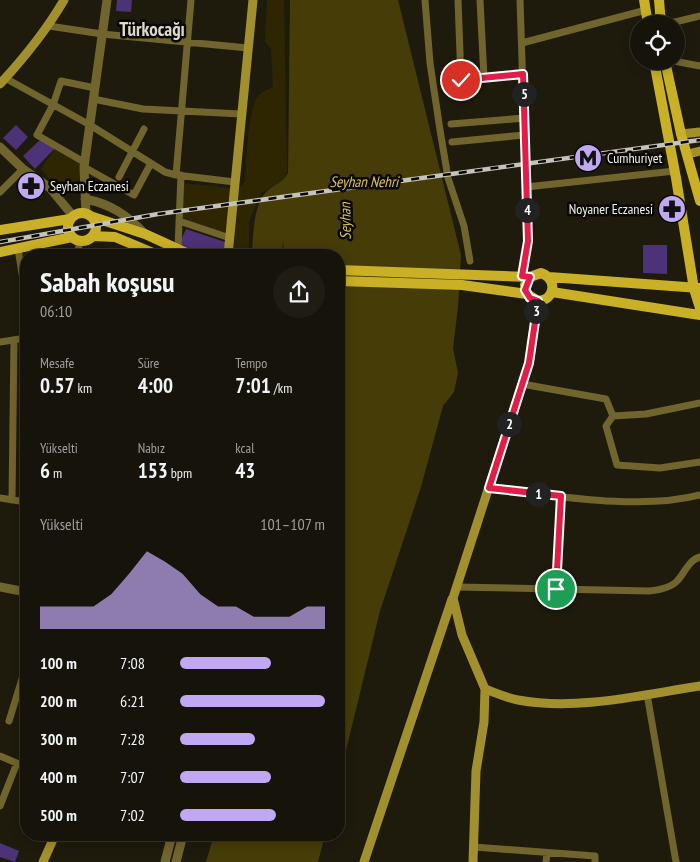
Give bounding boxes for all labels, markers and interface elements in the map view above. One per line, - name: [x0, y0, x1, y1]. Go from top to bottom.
- map controls: [630, 15, 685, 70]
- button: locate: [630, 15, 685, 70]
- district label: Türkocağı: [119, 17, 185, 41]
- pin: [440, 59, 482, 101]
- icon: check: [447, 66, 475, 94]
- pin: 5: [512, 82, 536, 106]
- text: 5: [521, 85, 528, 103]
- metro station icon: Cumhuriyet: [573, 143, 603, 173]
- place label: Cumhuriyet: [607, 149, 663, 167]
- pharmacy icon: Seyhan Eczanesi: [16, 171, 46, 201]
- water label: Seyhan Nehri: [330, 172, 400, 191]
- place label: Seyhan Eczanesi: [50, 177, 129, 195]
- pharmacy icon: Noyaner Eczanesi: [657, 194, 687, 224]
- pin: 4: [514, 198, 540, 222]
- place label: Noyaner Eczanesi: [569, 200, 653, 218]
- water label: Seyhan: [335, 201, 355, 240]
- text: 4: [524, 201, 531, 219]
- text: Sabah koşusu: [40, 263, 174, 300]
- button: share: [273, 266, 325, 318]
- pin: 3: [524, 298, 548, 324]
- text: 06:10: [40, 301, 72, 321]
- text: 3: [533, 302, 540, 320]
- text: Mesafe: [40, 354, 74, 372]
- text: Süre: [138, 354, 159, 372]
- text: Tempo: [235, 354, 267, 372]
- text: 0.57: [40, 372, 75, 399]
- text: 4:00: [138, 372, 173, 399]
- text: 7:01: [235, 372, 271, 399]
- text: km: [75, 379, 92, 397]
- text: /km: [271, 379, 292, 397]
- pin: 2: [496, 412, 522, 436]
- text: 2: [506, 415, 513, 433]
- text: Yükselti: [40, 439, 78, 457]
- text: Nabız: [138, 439, 165, 457]
- text: kcal: [235, 439, 254, 457]
- text: 6: [40, 457, 50, 484]
- text: 153: [138, 457, 168, 484]
- text: 43: [235, 457, 255, 484]
- text: m: [50, 464, 62, 482]
- text: bpm: [168, 464, 192, 482]
- pin: 1: [526, 482, 550, 506]
- text: 1: [535, 485, 542, 503]
- text: Yükselti: [40, 514, 83, 534]
- text: 101–107 m: [260, 514, 325, 534]
- pin: [535, 568, 577, 610]
- icon: arrive: [542, 575, 570, 603]
- text: 100 m: [40, 653, 77, 673]
- text: 7:08: [120, 653, 145, 673]
- text: 200 m: [40, 691, 77, 711]
- text: 6:21: [120, 691, 145, 711]
- text: 300 m: [40, 729, 77, 749]
- text: 7:28: [120, 729, 145, 749]
- text: 400 m: [40, 767, 77, 787]
- text: 7:07: [120, 767, 145, 787]
- text: 500 m: [40, 805, 77, 825]
- text: 7:02: [120, 805, 145, 825]

